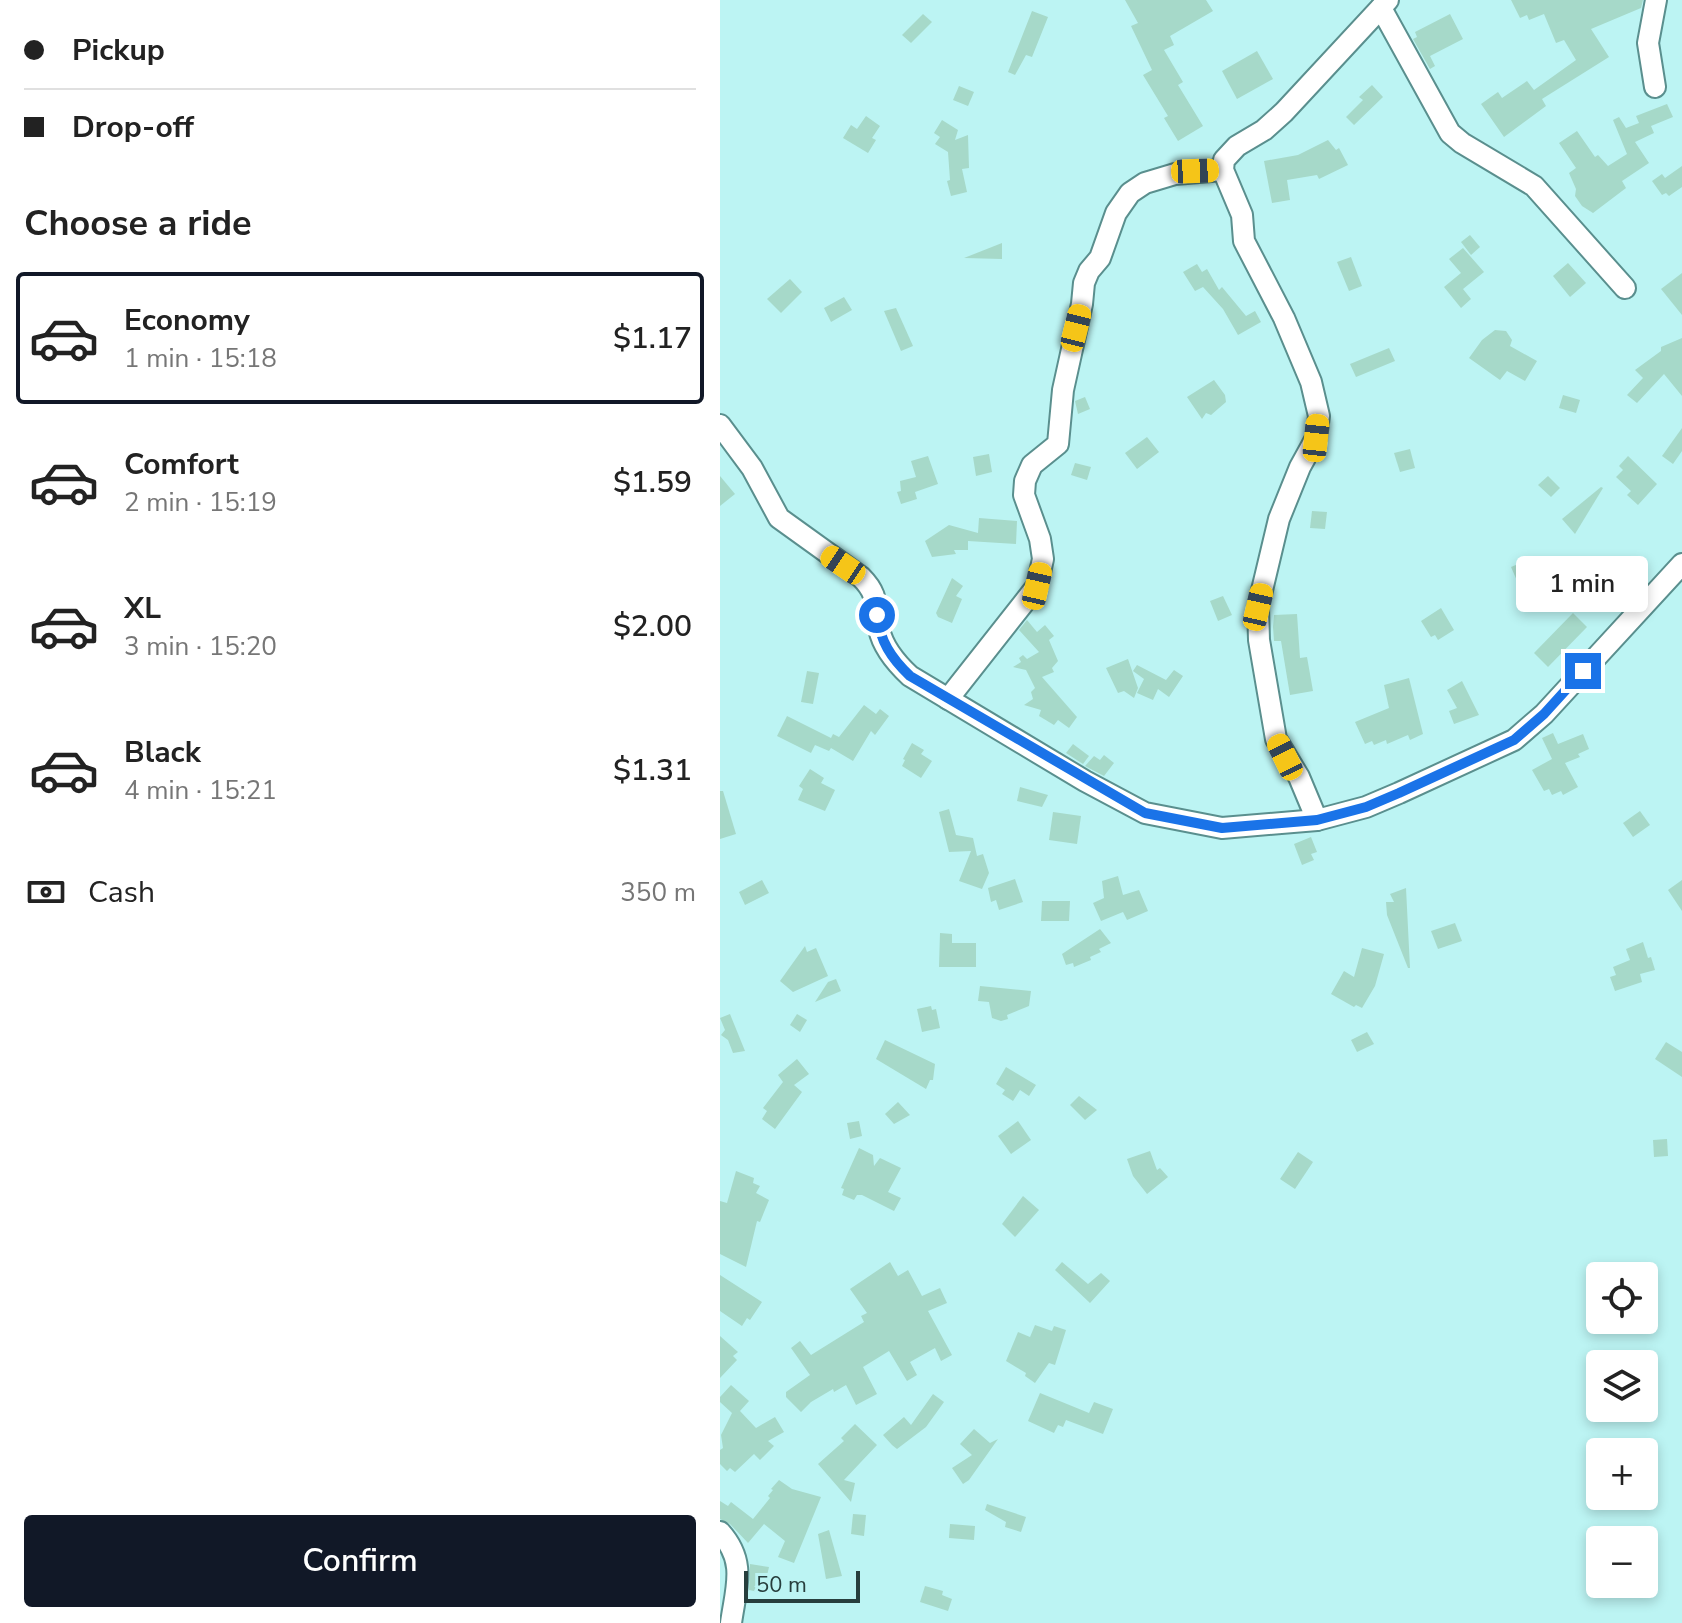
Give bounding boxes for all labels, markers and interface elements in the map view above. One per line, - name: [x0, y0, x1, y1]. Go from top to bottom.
- text: Pickup: [72, 30, 165, 71]
- text: Drop-off: [72, 107, 194, 148]
- car: [1171, 158, 1219, 184]
- text: Choose a ride: [24, 199, 252, 248]
- text: Economy: [124, 300, 250, 341]
- icon: car: [28, 302, 100, 374]
- car: [1059, 302, 1093, 354]
- text: $1.17: [613, 318, 692, 359]
- text: 1 min · 15:18: [124, 341, 277, 376]
- car: [1302, 413, 1330, 463]
- text: Comfort: [124, 444, 239, 485]
- icon: car: [28, 446, 100, 518]
- text: $1.59: [613, 462, 692, 503]
- text: 2 min · 15:19: [124, 485, 277, 520]
- car: [816, 542, 870, 588]
- callout: 1 min: [1517, 555, 1649, 611]
- car: [1020, 560, 1054, 612]
- text: 1 min: [1549, 566, 1615, 601]
- car: [1241, 581, 1275, 633]
- text: XL: [124, 588, 161, 629]
- icon: car: [28, 590, 100, 662]
- route start: [859, 597, 895, 633]
- text: $2.00: [613, 606, 692, 647]
- text: 3 min · 15:20: [124, 629, 277, 664]
- route end: [1565, 653, 1601, 689]
- car: [1264, 730, 1306, 784]
- text: Black: [124, 732, 201, 773]
- icon: car: [28, 734, 100, 806]
- text: $1.31: [613, 750, 692, 791]
- text: 4 min · 15:21: [124, 773, 277, 808]
- icon: cash: [24, 870, 68, 914]
- text: Cash: [88, 872, 155, 913]
- text: 350 m: [620, 875, 696, 910]
- map controls: [1586, 1262, 1658, 1598]
- button: locate: [1586, 1262, 1658, 1334]
- button: layers: [1586, 1350, 1658, 1422]
- button: +: [1586, 1438, 1658, 1510]
- button: Confirm: [24, 1515, 696, 1607]
- button: −: [1586, 1526, 1658, 1598]
- scale bar: [744, 1567, 860, 1603]
- text: 50 m: [756, 1570, 807, 1600]

